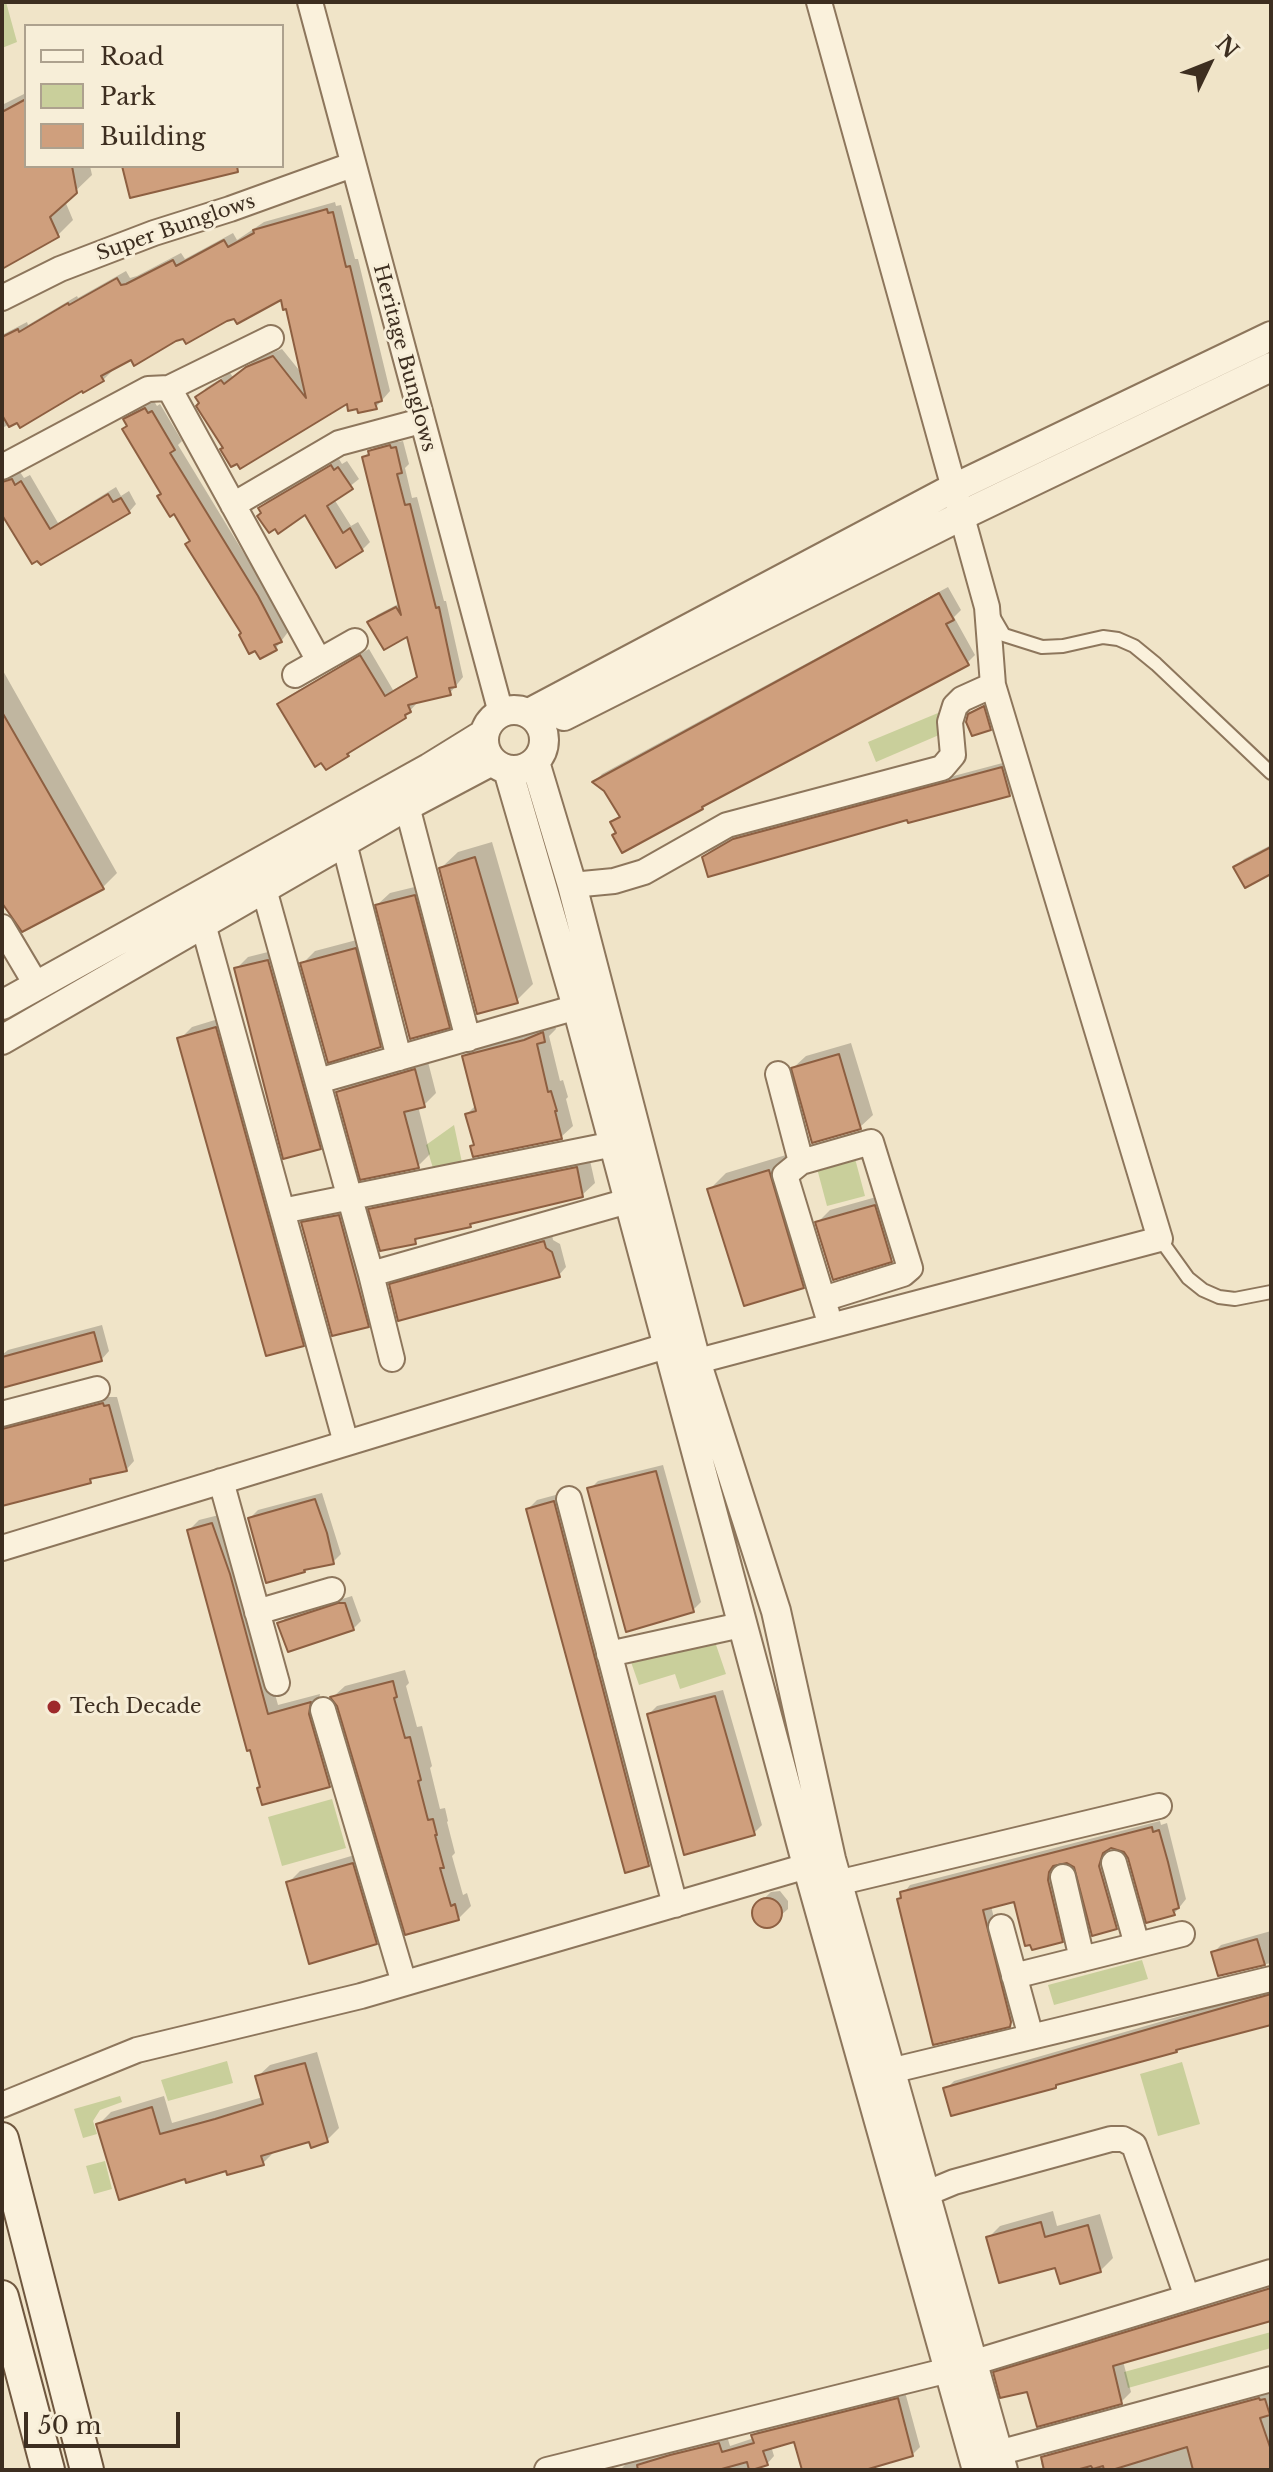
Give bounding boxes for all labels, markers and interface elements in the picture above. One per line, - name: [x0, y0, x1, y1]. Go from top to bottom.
- legend: [24, 24, 284, 168]
- north arrow: [1169, 24, 1249, 104]
- text: N: [1210, 31, 1244, 64]
- text: Road: [100, 42, 164, 71]
- text: Park: [100, 82, 156, 111]
- text: Building: [100, 122, 206, 151]
- street label: Super Bunglows: [94, 190, 258, 266]
- street label: Heritage Bunglows: [367, 262, 441, 454]
- place label: Tech Decade: [70, 1695, 201, 1719]
- marker: Tech Decade: [45, 1698, 63, 1716]
- scale bar: [28, 2396, 184, 2446]
- text: 50 m: [38, 2411, 101, 2440]

